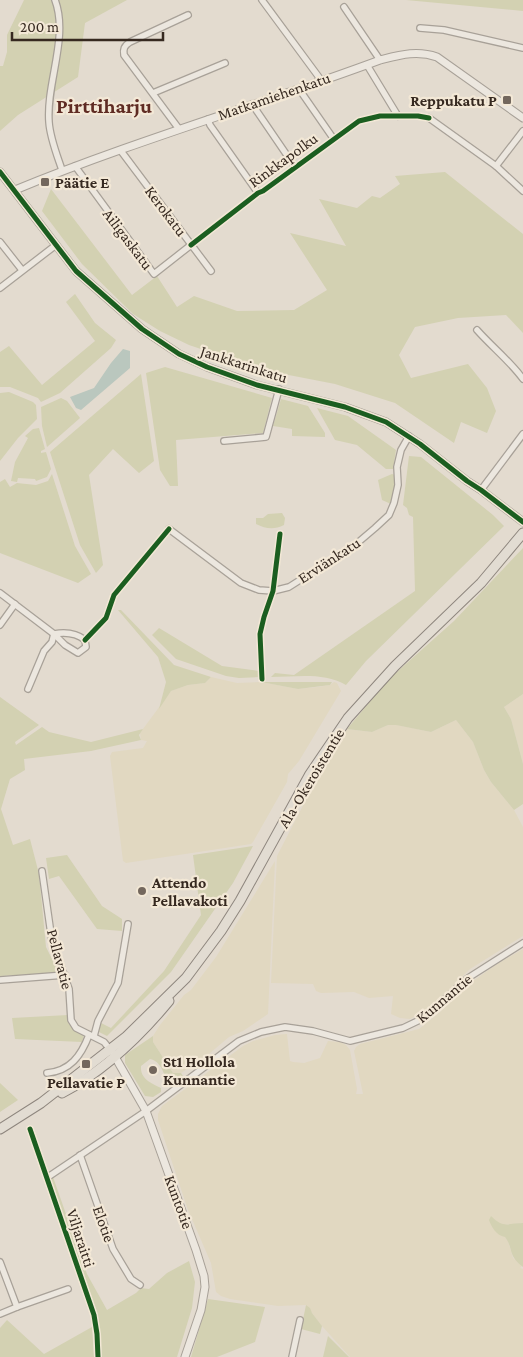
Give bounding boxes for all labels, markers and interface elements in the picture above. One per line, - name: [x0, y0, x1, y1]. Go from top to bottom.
- scale bar: [12, 10, 164, 42]
- text: 200 m: [20, 19, 59, 35]
- street label: Matkamiehenkatu: [215, 69, 333, 123]
- place label: Reppukatu P: [410, 92, 497, 109]
- district label: Pirttiharju: [56, 94, 152, 118]
- marker: Reppukatu P: [501, 94, 513, 106]
- street label: Rinkkapolku: [245, 129, 322, 191]
- place label: Päätie E: [55, 174, 109, 191]
- marker: Päätie E: [39, 176, 51, 188]
- street label: Kerokatu: [142, 183, 191, 240]
- street label: Ailigaskatu: [99, 205, 157, 274]
- street label: Jankkarinkatu: [196, 341, 290, 387]
- street label: Erviänkatu: [295, 533, 364, 586]
- street label: Ala-Okeroistentie: [275, 725, 347, 831]
- place label: Attendo Pellavakoti: [151, 874, 228, 909]
- marker: Attendo Pellavakoti: [136, 885, 148, 897]
- street label: Pellavatie: [44, 927, 76, 991]
- street label: Kunnantie: [413, 970, 475, 1026]
- place label: St1 Hollola Kunnantie: [163, 1053, 236, 1088]
- marker: Pellavatie P: [80, 1058, 92, 1070]
- marker: St1 Hollola Kunnantie: [147, 1064, 159, 1076]
- place label: Pellavatie P: [47, 1074, 125, 1091]
- street label: Kuntotie: [161, 1173, 197, 1231]
- street label: Elotie: [90, 1204, 118, 1244]
- street label: Viljaraitti: [63, 1207, 98, 1270]

